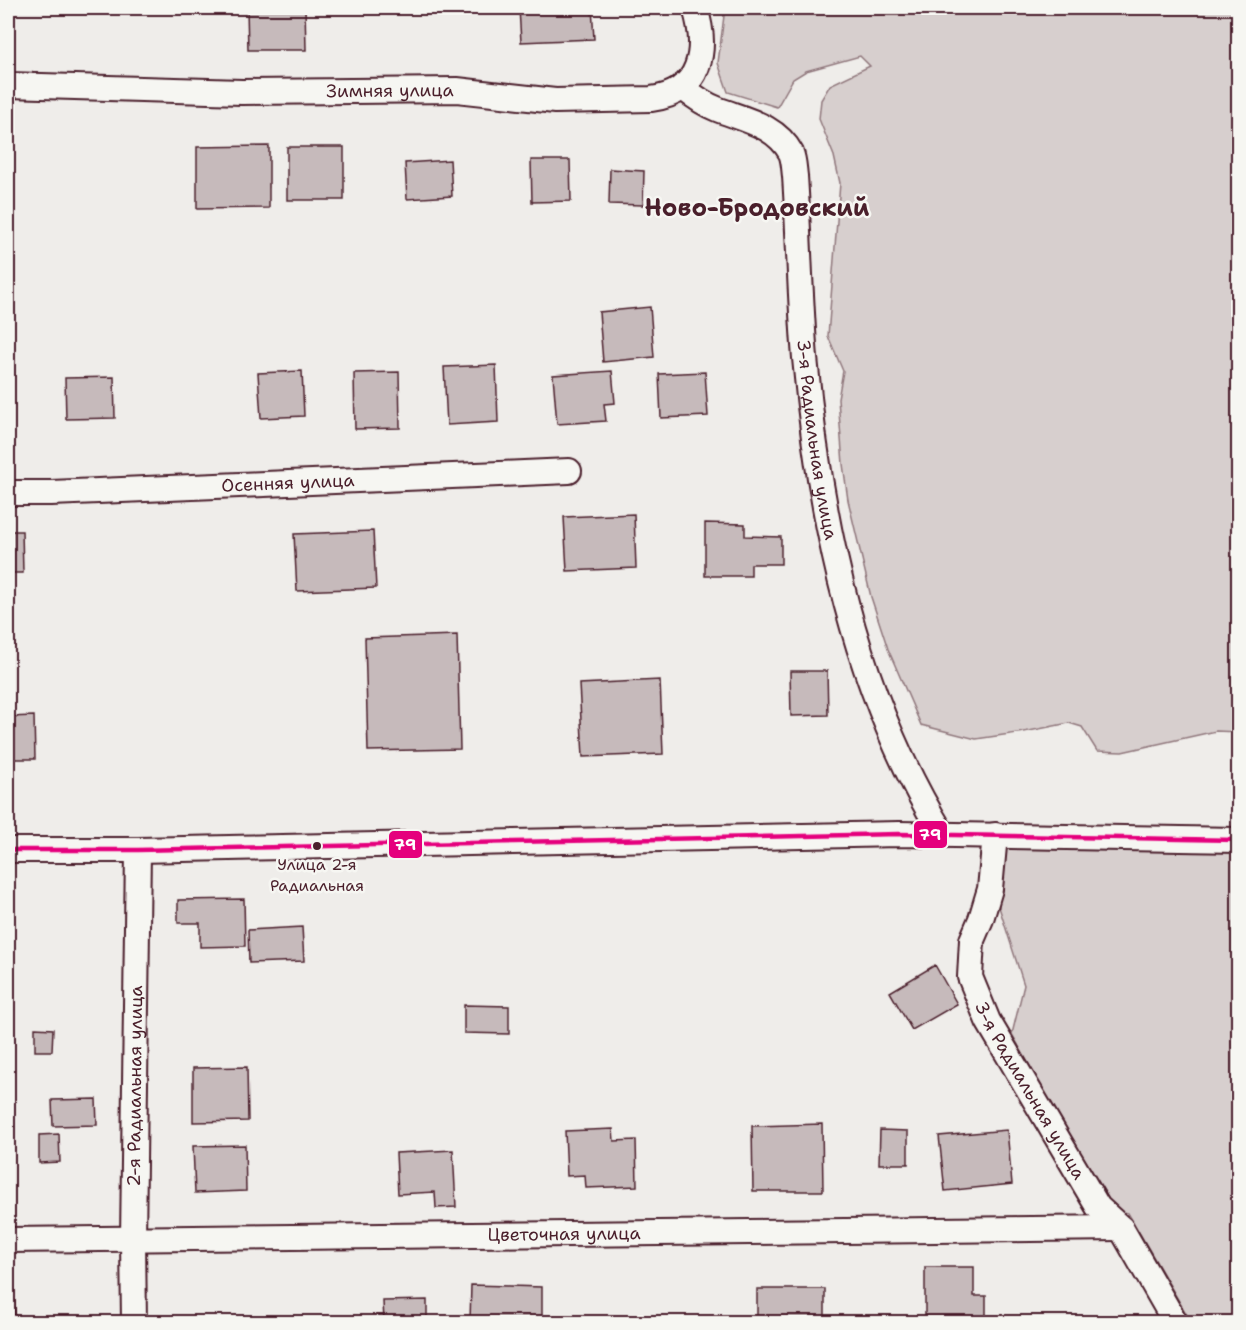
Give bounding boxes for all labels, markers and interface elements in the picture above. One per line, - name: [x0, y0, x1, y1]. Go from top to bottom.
- street label: Зимняя улица: [326, 78, 454, 103]
- district label: Ново-Бродовский: [645, 192, 870, 224]
- street label: 3-я Радиальная улица: [792, 338, 843, 542]
- street label: Осенняя улица: [221, 468, 355, 498]
- line badge: 79: [913, 820, 948, 849]
- text: 79: [919, 824, 941, 845]
- line badge: 79: [388, 830, 423, 859]
- text: 79: [394, 834, 416, 855]
- marker: Улица 2-я Радиальная: [311, 840, 323, 852]
- place label: Улица 2-я Радиальная: [270, 854, 364, 896]
- street label: 2-я Радиальная улица: [122, 985, 148, 1187]
- street label: 3-я Радиальная улица: [969, 998, 1091, 1184]
- street label: Цветочная улица: [487, 1221, 641, 1247]

